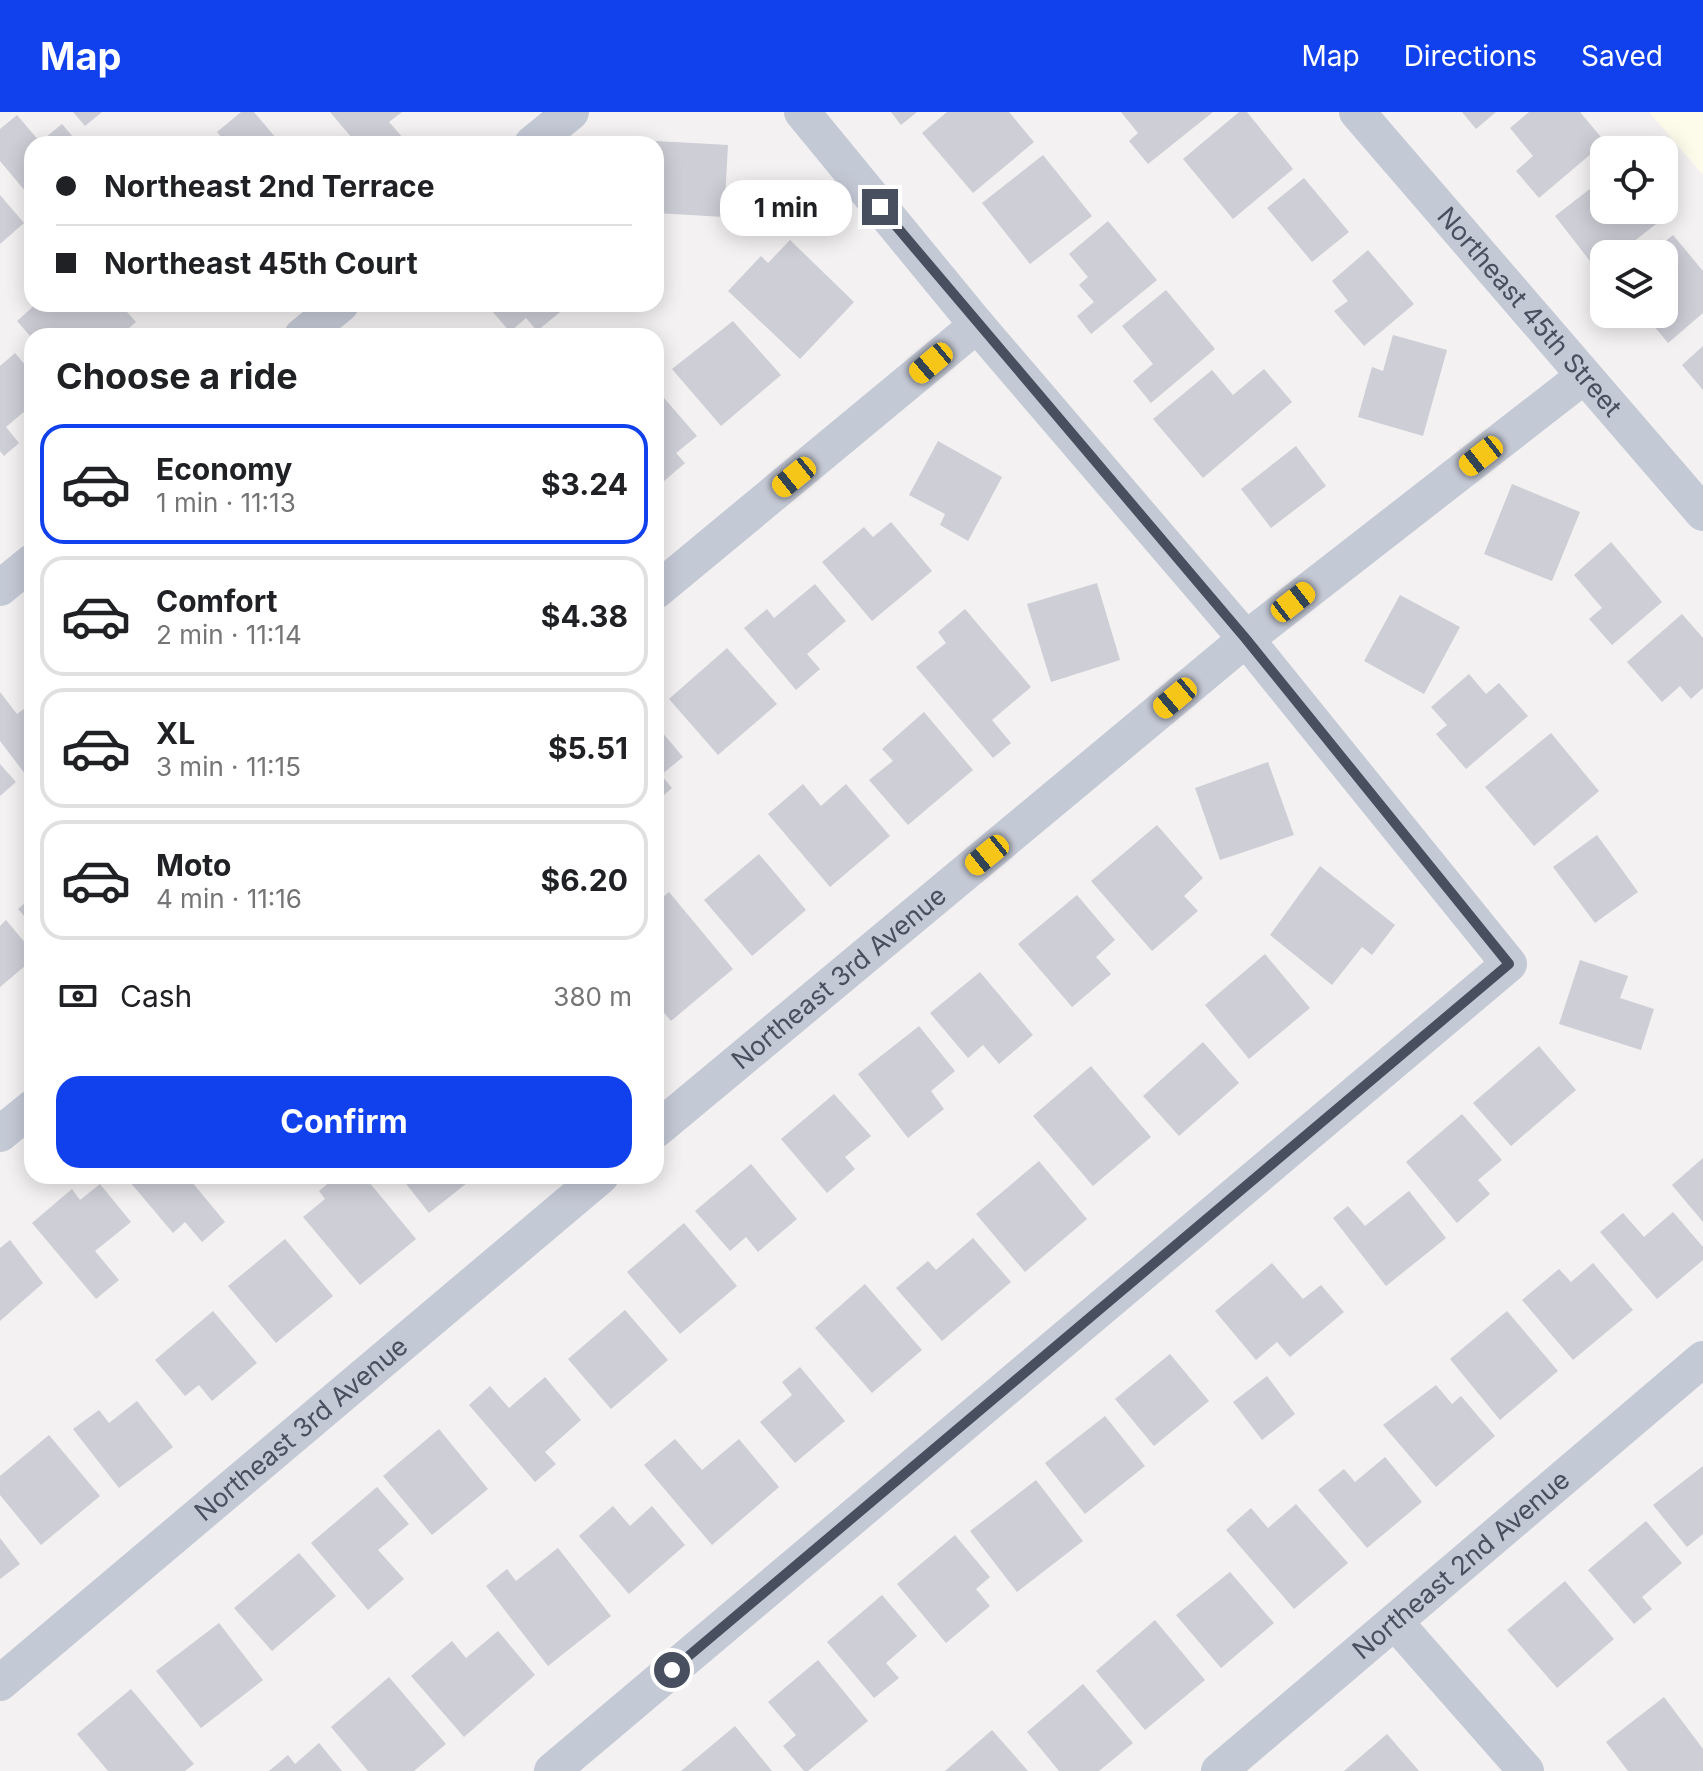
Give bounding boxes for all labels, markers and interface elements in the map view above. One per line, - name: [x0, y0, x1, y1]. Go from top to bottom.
- text: Map: [40, 33, 121, 79]
- text: Map: [1301, 39, 1360, 73]
- text: Directions: [1404, 39, 1537, 73]
- text: Saved: [1581, 39, 1663, 73]
- map controls: [1590, 136, 1678, 328]
- button: locate: [1590, 136, 1678, 224]
- text: Northeast 2nd Terrace: [104, 168, 435, 204]
- callout: 1 min: [720, 179, 852, 235]
- route end: [862, 189, 898, 225]
- text: 1 min: [754, 192, 818, 223]
- street label: Northeast 45th Street: [1431, 201, 1629, 422]
- button: layers: [1590, 240, 1678, 328]
- text: Northeast 45th Court: [104, 245, 418, 281]
- car: [905, 338, 957, 388]
- text: Choose a ride: [56, 354, 298, 398]
- car: [1455, 432, 1507, 480]
- icon: car: [60, 448, 132, 520]
- text: Economy: [156, 451, 292, 487]
- car: [768, 453, 820, 501]
- text: $3.24: [541, 466, 628, 502]
- text: 1 min · 11:13: [156, 487, 296, 518]
- car: [1267, 578, 1319, 626]
- icon: car: [60, 580, 132, 652]
- text: Comfort: [156, 583, 277, 619]
- text: $4.38: [541, 598, 628, 634]
- text: 2 min · 11:14: [156, 619, 302, 650]
- car: [1149, 673, 1201, 723]
- icon: car: [60, 712, 132, 784]
- text: XL: [156, 715, 195, 751]
- text: $5.51: [548, 730, 628, 766]
- text: 3 min · 11:15: [156, 751, 301, 782]
- car: [961, 831, 1013, 879]
- icon: car: [60, 844, 132, 916]
- text: Moto: [156, 847, 231, 883]
- text: $6.20: [541, 862, 628, 898]
- street label: Northeast 3rd Avenue: [725, 879, 952, 1075]
- text: 4 min · 11:16: [156, 883, 302, 914]
- icon: cash: [56, 974, 100, 1018]
- text: Cash: [120, 978, 192, 1014]
- text: 380 m: [553, 981, 632, 1012]
- button: Confirm: [56, 1076, 632, 1168]
- street label: Northeast 3rd Avenue: [188, 1330, 414, 1527]
- street label: Northeast 2nd Avenue: [1346, 1464, 1575, 1665]
- route start: [654, 1652, 690, 1688]

